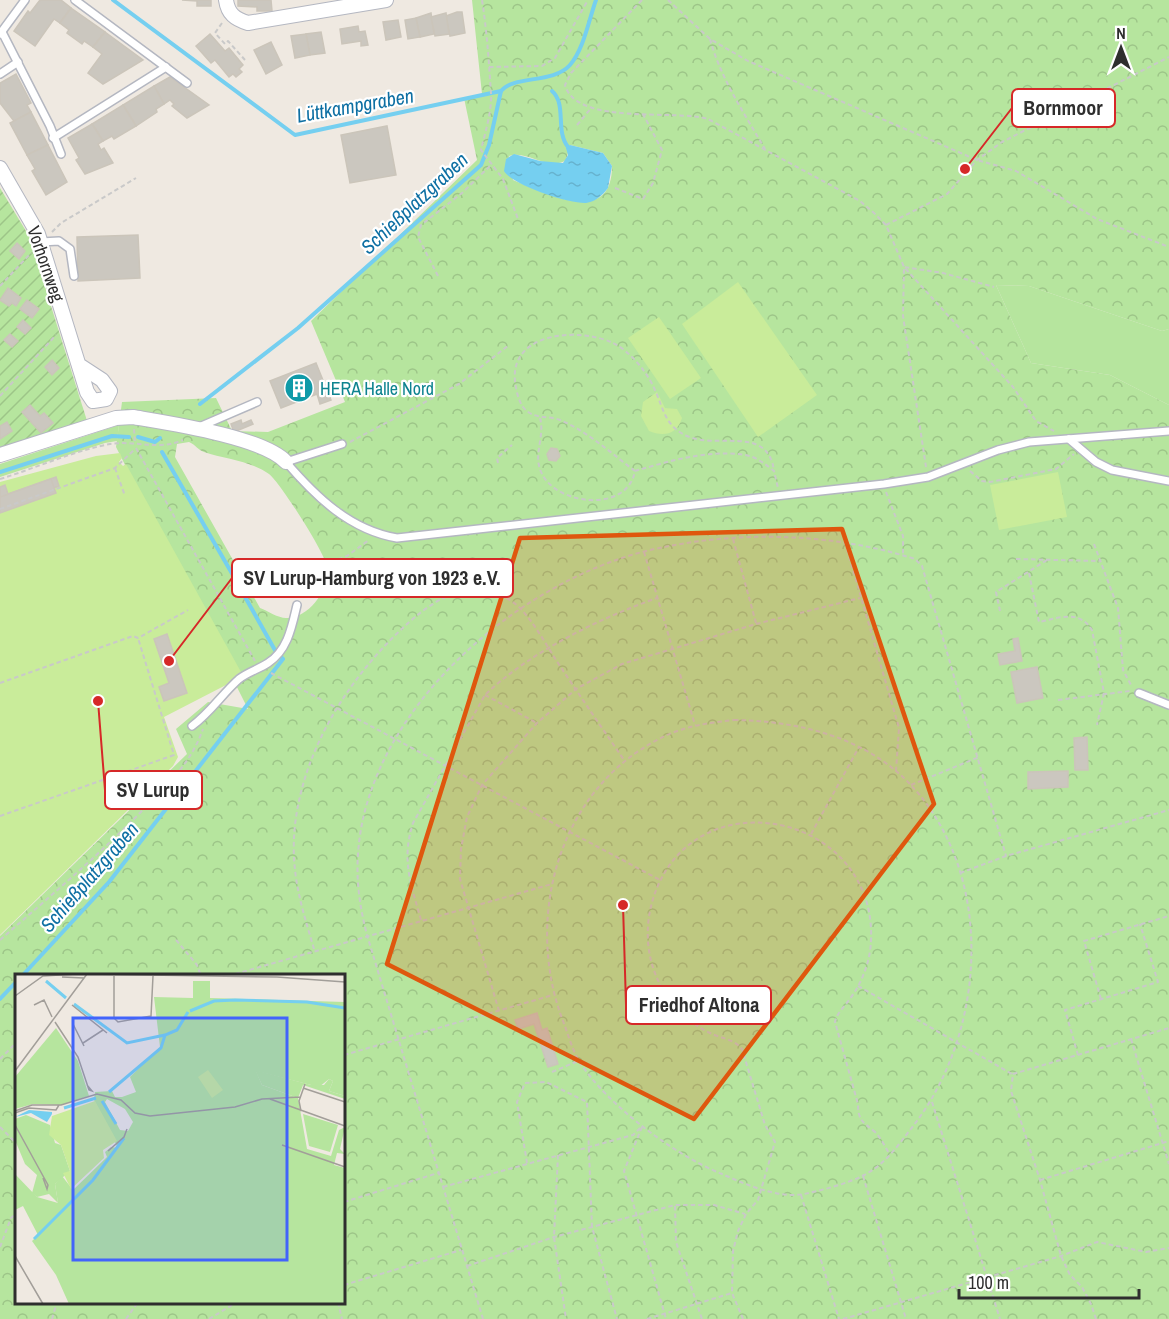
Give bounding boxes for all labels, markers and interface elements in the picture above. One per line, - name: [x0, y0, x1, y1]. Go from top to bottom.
- north arrow: [1091, 18, 1151, 78]
- text: N: [1116, 22, 1126, 44]
- water label: Lüttkampgraben: [294, 81, 416, 129]
- callout: Bornmoor: [1012, 89, 1115, 127]
- text: Bornmoor: [1023, 94, 1103, 121]
- water label: Schießplatzgraben: [354, 146, 474, 260]
- street label: Vorhornweg: [21, 223, 71, 306]
- building icon: HERA Halle Nord: [283, 372, 315, 404]
- place label: HERA Halle Nord: [320, 376, 434, 401]
- callout: SV Lurup-Hamburg von 1923 e.V.: [232, 559, 513, 597]
- text: SV Lurup-Hamburg von 1923 e.V.: [243, 564, 501, 591]
- callout: SV Lurup: [105, 771, 202, 809]
- text: SV Lurup: [117, 776, 189, 803]
- water label: Schießplatzgraben: [34, 816, 144, 938]
- inset map: [15, 974, 345, 1304]
- callout: Friedhof Altona: [626, 986, 771, 1024]
- text: Friedhof Altona: [639, 991, 759, 1018]
- scale bar: [959, 1262, 1139, 1300]
- text: 100 m: [968, 1270, 1009, 1295]

